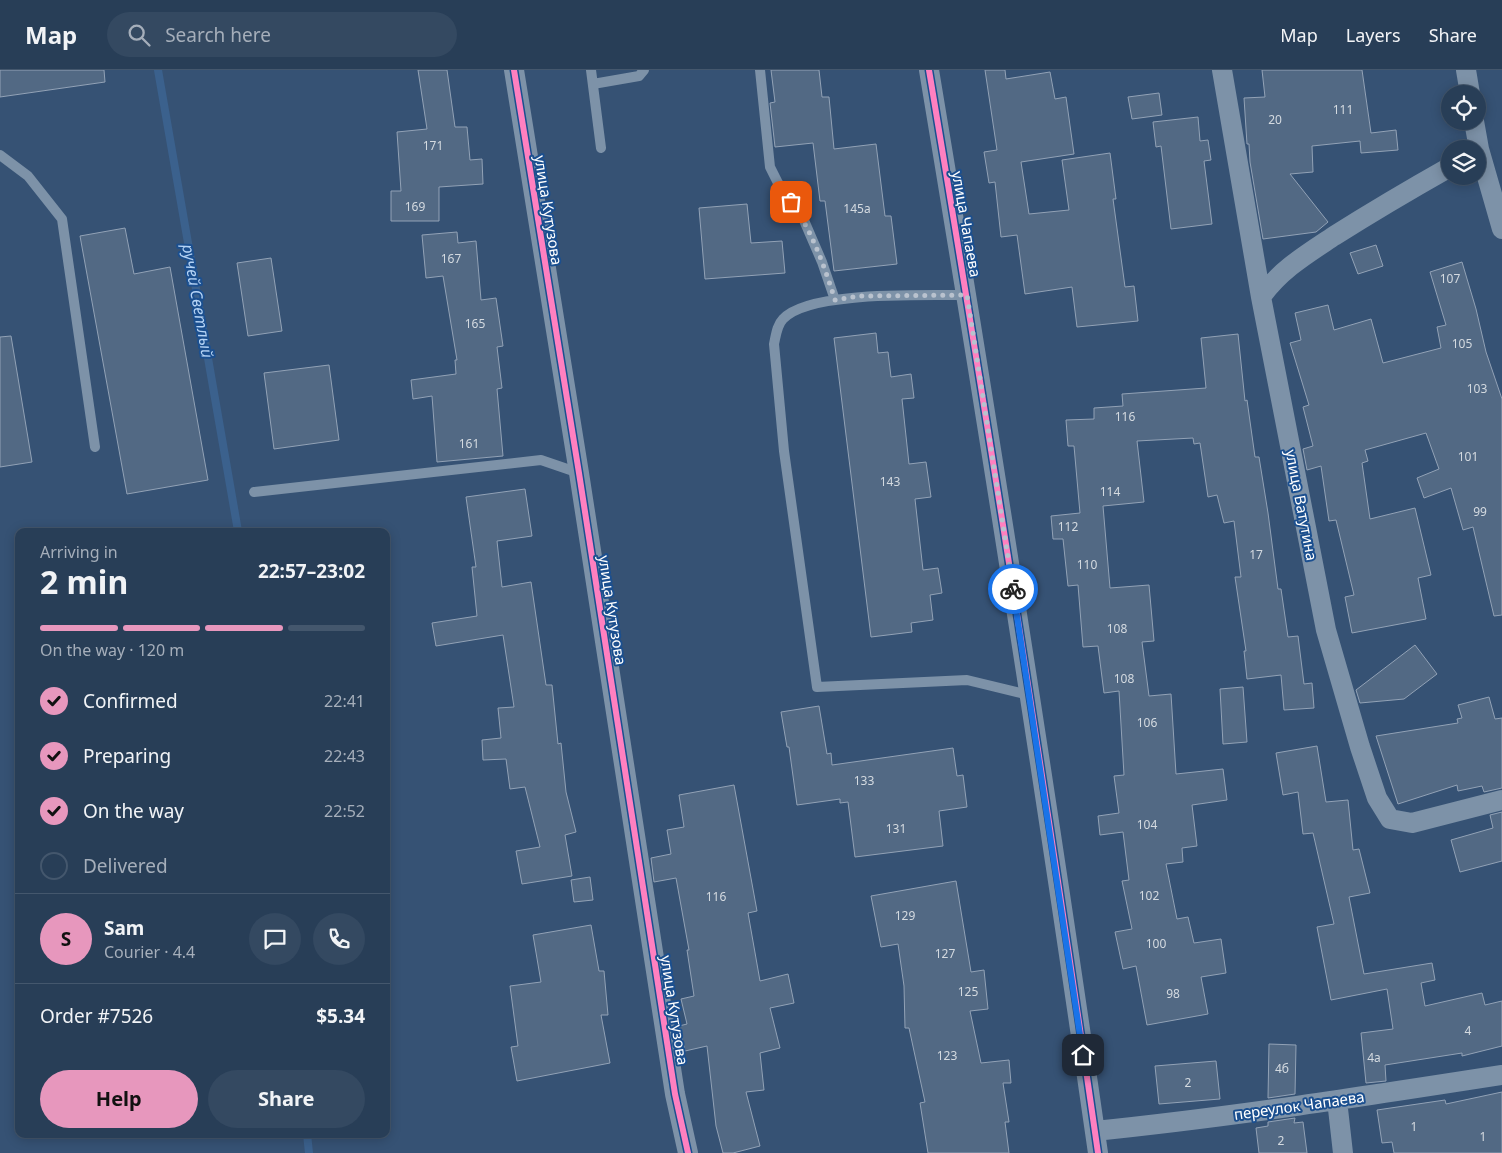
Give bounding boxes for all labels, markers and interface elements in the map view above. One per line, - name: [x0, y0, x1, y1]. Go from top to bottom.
- search box: [107, 12, 457, 57]
- text: Map: [25, 18, 77, 51]
- icon: search: [125, 21, 153, 49]
- text: Search here: [165, 22, 271, 48]
- text: Map: [1280, 23, 1318, 47]
- text: Layers: [1346, 23, 1401, 47]
- text: Share: [1429, 23, 1477, 47]
- map controls: [1441, 85, 1486, 185]
- button: locate: [1441, 85, 1486, 130]
- house number: 111: [1333, 101, 1353, 118]
- house number: 20: [1268, 111, 1282, 128]
- house number: 171: [423, 137, 443, 154]
- button: layers: [1441, 140, 1486, 185]
- street label: улица Кутузова: [530, 154, 568, 266]
- street label: улица Чапаева: [948, 169, 986, 279]
- pin: [770, 181, 812, 223]
- icon: bag: [777, 188, 805, 216]
- house number: 169: [405, 198, 425, 215]
- house number: 145а: [843, 200, 871, 217]
- water label: ручей Светлый: [177, 241, 219, 360]
- house number: 167: [441, 250, 461, 267]
- house number: 107: [1440, 270, 1460, 287]
- house number: 165: [465, 315, 485, 332]
- house number: 105: [1452, 335, 1472, 352]
- house number: 103: [1467, 380, 1487, 397]
- house number: 116: [1115, 408, 1135, 425]
- house number: 161: [459, 435, 479, 452]
- street label: улица Ватутина: [1281, 448, 1323, 562]
- house number: 101: [1458, 448, 1478, 465]
- house number: 143: [880, 473, 900, 490]
- house number: 114: [1100, 483, 1120, 500]
- house number: 99: [1473, 503, 1487, 520]
- house number: 112: [1058, 518, 1078, 535]
- text: Arriving in: [40, 541, 118, 563]
- house number: 17: [1249, 546, 1263, 563]
- street label: улица Кутузова: [594, 554, 632, 666]
- house number: 110: [1077, 556, 1097, 573]
- text: 22:57–23:02: [258, 558, 365, 584]
- text: 2 min: [40, 560, 128, 603]
- courier: [988, 564, 1038, 614]
- icon: bike: [999, 575, 1027, 603]
- house number: 108: [1107, 620, 1127, 637]
- text: On the way · 120 m: [40, 639, 184, 661]
- house number: 108: [1114, 670, 1134, 687]
- icon: check: [40, 687, 68, 715]
- text: Confirmed: [83, 688, 178, 714]
- text: 22:41: [324, 690, 365, 712]
- house number: 106: [1137, 714, 1157, 731]
- icon: check: [40, 742, 68, 770]
- text: Preparing: [83, 743, 171, 769]
- text: 22:43: [324, 745, 365, 767]
- house number: 133: [854, 772, 874, 789]
- icon: check: [40, 797, 68, 825]
- text: On the way: [83, 798, 184, 824]
- text: 22:52: [324, 800, 365, 822]
- house number: 104: [1137, 816, 1157, 833]
- house number: 131: [886, 820, 906, 837]
- text: Delivered: [83, 853, 168, 879]
- house number: 102: [1139, 887, 1159, 904]
- house number: 116: [706, 888, 726, 905]
- house number: 129: [895, 907, 915, 924]
- button: chat: [249, 913, 301, 965]
- button: phone: [313, 913, 365, 965]
- text: Sam: [104, 915, 144, 941]
- text: S: [61, 926, 71, 952]
- house number: 100: [1146, 935, 1166, 952]
- text: Courier · 4.4: [104, 941, 195, 963]
- house number: 127: [935, 945, 955, 962]
- street label: улица Кутузова: [656, 954, 694, 1066]
- house number: 125: [958, 983, 978, 1000]
- house number: 98: [1166, 985, 1180, 1002]
- text: Order #7526: [40, 1003, 153, 1029]
- text: $5.34: [316, 1003, 365, 1029]
- house number: 4: [1465, 1022, 1472, 1039]
- pin: [1062, 1034, 1104, 1076]
- icon: home: [1069, 1041, 1097, 1069]
- house number: 123: [937, 1047, 957, 1064]
- house number: 4а: [1367, 1049, 1381, 1066]
- house number: 4б: [1275, 1060, 1289, 1077]
- button: Help: [40, 1070, 198, 1128]
- button: Share: [208, 1070, 365, 1128]
- house number: 2: [1185, 1074, 1192, 1091]
- street label: переулок Чапаева: [1232, 1086, 1366, 1124]
- house number: 1: [1411, 1118, 1417, 1135]
- house number: 1: [1480, 1128, 1486, 1145]
- house number: 2: [1278, 1132, 1285, 1149]

